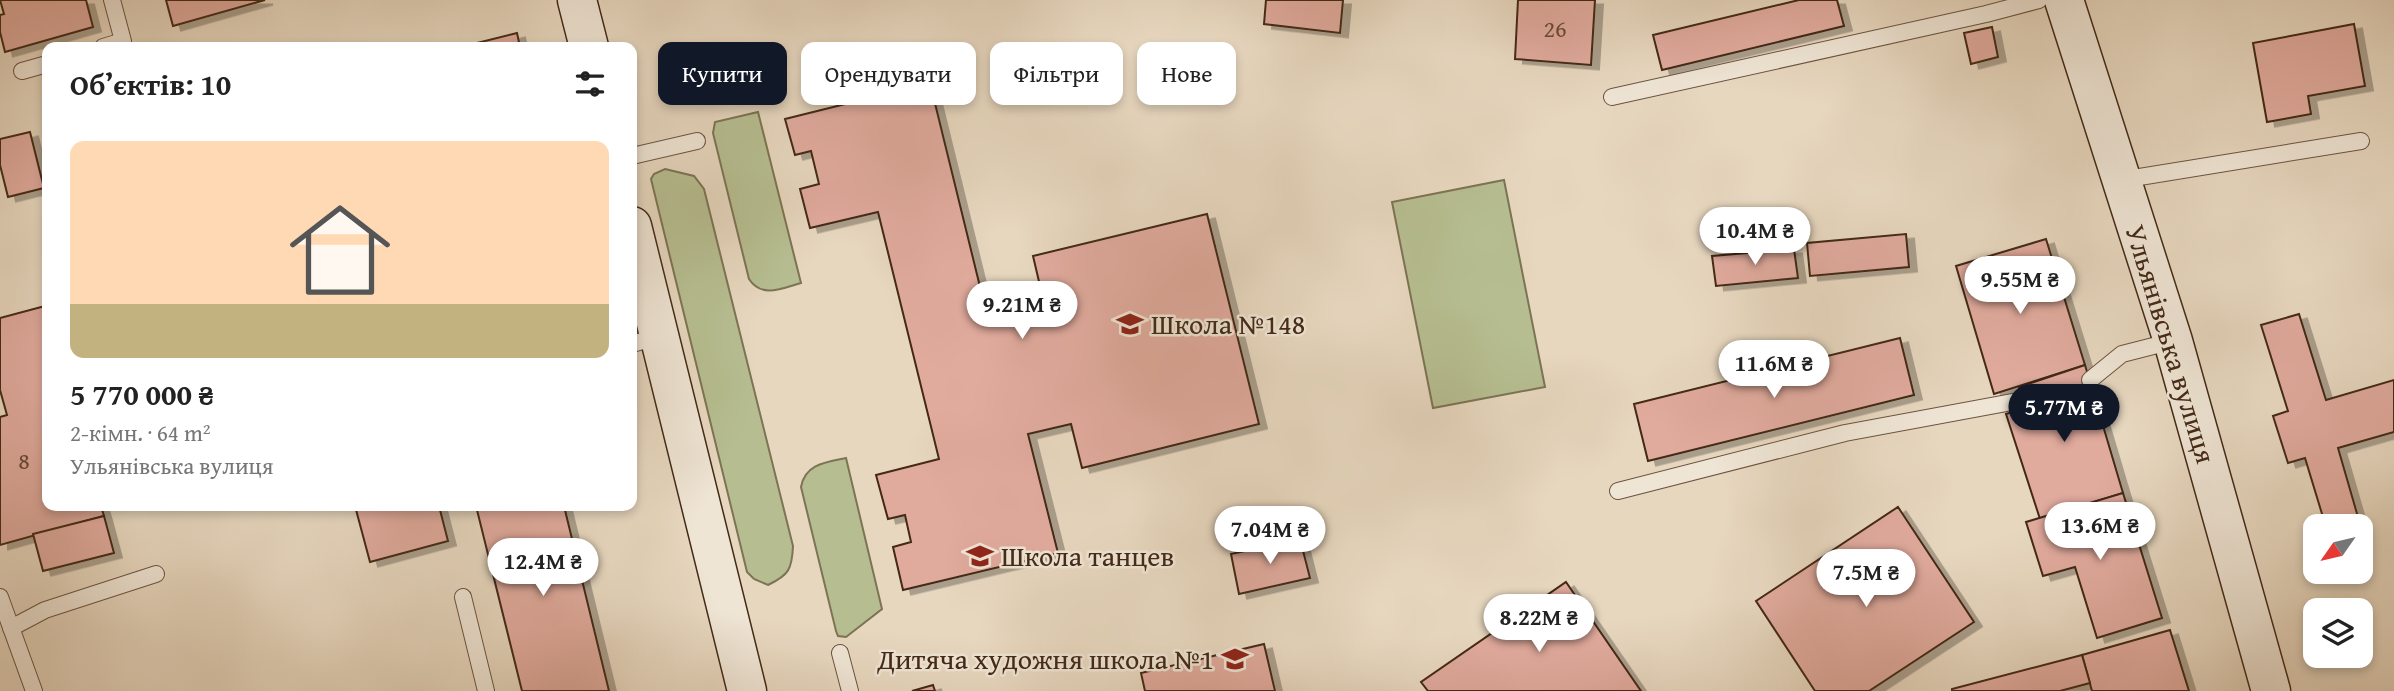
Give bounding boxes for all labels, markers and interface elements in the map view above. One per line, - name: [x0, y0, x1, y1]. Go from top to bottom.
- house number: 26: [1543, 11, 1567, 46]
- chip: Купити: [658, 42, 787, 105]
- chip: Орендувати: [801, 42, 976, 105]
- chip: Фільтри: [990, 42, 1123, 105]
- chip: Нове: [1137, 42, 1236, 105]
- text: Об’єктів: 10: [70, 62, 231, 106]
- icon: filters: [571, 65, 609, 103]
- icon: home: [277, 187, 403, 313]
- pin: 10.4M ₴: [1690, 208, 1820, 267]
- text: 10.4M ₴: [1715, 213, 1795, 246]
- street label: Ульянівська вулиця: [2116, 220, 2227, 468]
- pin: 9.55M ₴: [1955, 256, 2085, 316]
- text: 9.55M ₴: [1980, 262, 2060, 295]
- pin: 9.21M ₴: [957, 282, 1087, 341]
- text: 9.21M ₴: [982, 287, 1062, 320]
- place label: Школа №148: [1151, 303, 1305, 344]
- school or university icon: Школа №148: [1115, 309, 1145, 339]
- pin: 11.6M ₴: [1709, 340, 1839, 400]
- text: 11.6M ₴: [1734, 346, 1814, 379]
- text: 5 770 000 ₴: [70, 372, 214, 416]
- pin: 5.77M ₴: [1999, 384, 2129, 444]
- text: 5.77M ₴: [2024, 390, 2104, 423]
- text: 2-кімн. · 64 m²: [70, 416, 211, 449]
- house number: 8: [18, 443, 30, 478]
- text: Ульянівська вулиця: [70, 449, 273, 482]
- pin: 13.6M ₴: [2035, 503, 2165, 562]
- pin: 7.04M ₴: [1205, 506, 1335, 566]
- text: 13.6M ₴: [2060, 508, 2140, 541]
- text: 7.04M ₴: [1230, 512, 1310, 545]
- north arrow: [2303, 514, 2373, 584]
- map controls: [2303, 514, 2373, 668]
- place label: Школа танцев: [1001, 535, 1174, 576]
- pin: 12.4M ₴: [478, 538, 608, 598]
- school or university icon: Школа танцев: [965, 541, 995, 571]
- text: 12.4M ₴: [503, 544, 583, 577]
- pin: 7.5M ₴: [1809, 550, 1923, 609]
- text: 7.5M ₴: [1832, 555, 1900, 588]
- pin: 8.22M ₴: [1474, 594, 1604, 654]
- button: layers: [2303, 598, 2373, 668]
- text: 8.22M ₴: [1499, 600, 1579, 633]
- place label: Дитяча художня школа №1: [876, 638, 1214, 679]
- school or university icon: Дитяча художня школа №1: [1220, 644, 1250, 674]

